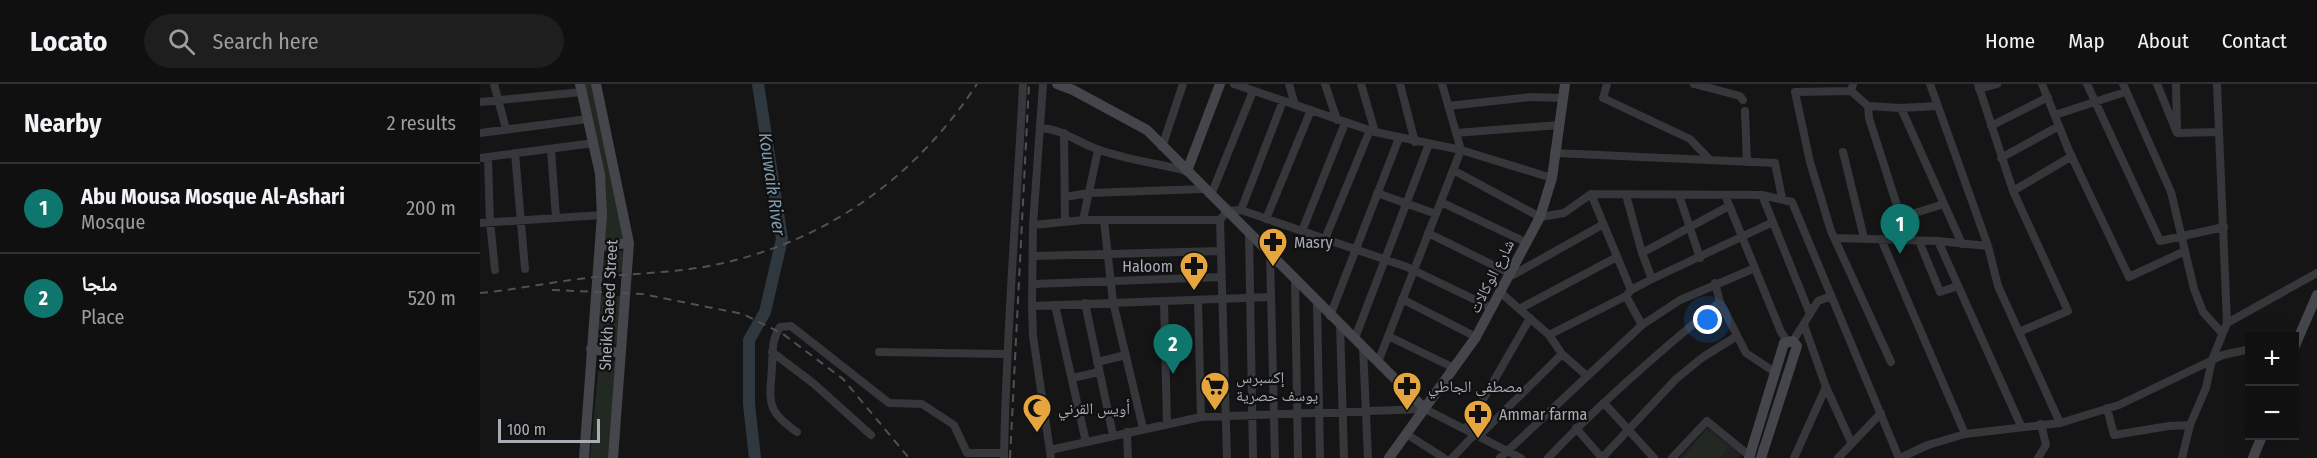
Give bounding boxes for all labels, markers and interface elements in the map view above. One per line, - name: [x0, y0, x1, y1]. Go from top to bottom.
- search box: [144, 14, 564, 68]
- text: Locato: [30, 25, 108, 58]
- icon: search: [165, 25, 198, 58]
- text: Search here: [213, 28, 319, 55]
- text: Home: [1985, 28, 2035, 54]
- text: Map: [2068, 28, 2105, 54]
- text: About: [2138, 28, 2189, 54]
- text: Contact: [2222, 28, 2287, 54]
- text: Nearby: [24, 108, 101, 139]
- text: 2 results: [387, 111, 456, 135]
- water label: Kouwaik River: [754, 131, 790, 238]
- text: Abu Mousa Mosque Al-Ashari: [81, 183, 345, 210]
- text: 1: [39, 196, 48, 220]
- text: 200 m: [406, 196, 456, 220]
- pin: 1: [1880, 204, 1920, 254]
- text: Mosque: [81, 210, 145, 234]
- pharmacy icon: Masry: [1257, 226, 1289, 268]
- place label: Masry: [1294, 233, 1334, 252]
- street label: شارع الوكالات: [1465, 236, 1519, 317]
- street label: Sheikh Saeed Street: [596, 238, 621, 371]
- pharmacy icon: Haloom: [1178, 250, 1210, 292]
- place label: Haloom: [1122, 257, 1173, 276]
- text: ملجا: [81, 270, 118, 297]
- text: 2: [39, 286, 48, 310]
- text: 520 m: [408, 286, 456, 310]
- text: Place: [81, 305, 124, 329]
- your location: [1693, 305, 1722, 334]
- pin: 2: [1154, 324, 1192, 374]
- map controls: [2245, 332, 2299, 440]
- button: +: [2245, 332, 2299, 386]
- place label: إكسبرس يوسف حصرية: [1236, 368, 1318, 405]
- supermarket icon: إكسبرس يوسف حصرية: [1199, 370, 1231, 412]
- pharmacy icon: مصطفى الجاطي: [1391, 370, 1423, 412]
- place label: مصطفى الجاطي: [1428, 377, 1522, 399]
- button: −: [2245, 386, 2299, 440]
- mosque icon: أويس القرني: [1021, 392, 1053, 434]
- pharmacy icon: Ammar farma: [1462, 398, 1494, 440]
- place label: أويس القرني: [1058, 399, 1130, 421]
- place label: Ammar farma: [1499, 405, 1587, 424]
- scale bar: [498, 416, 600, 444]
- text: 100 m: [507, 420, 546, 439]

